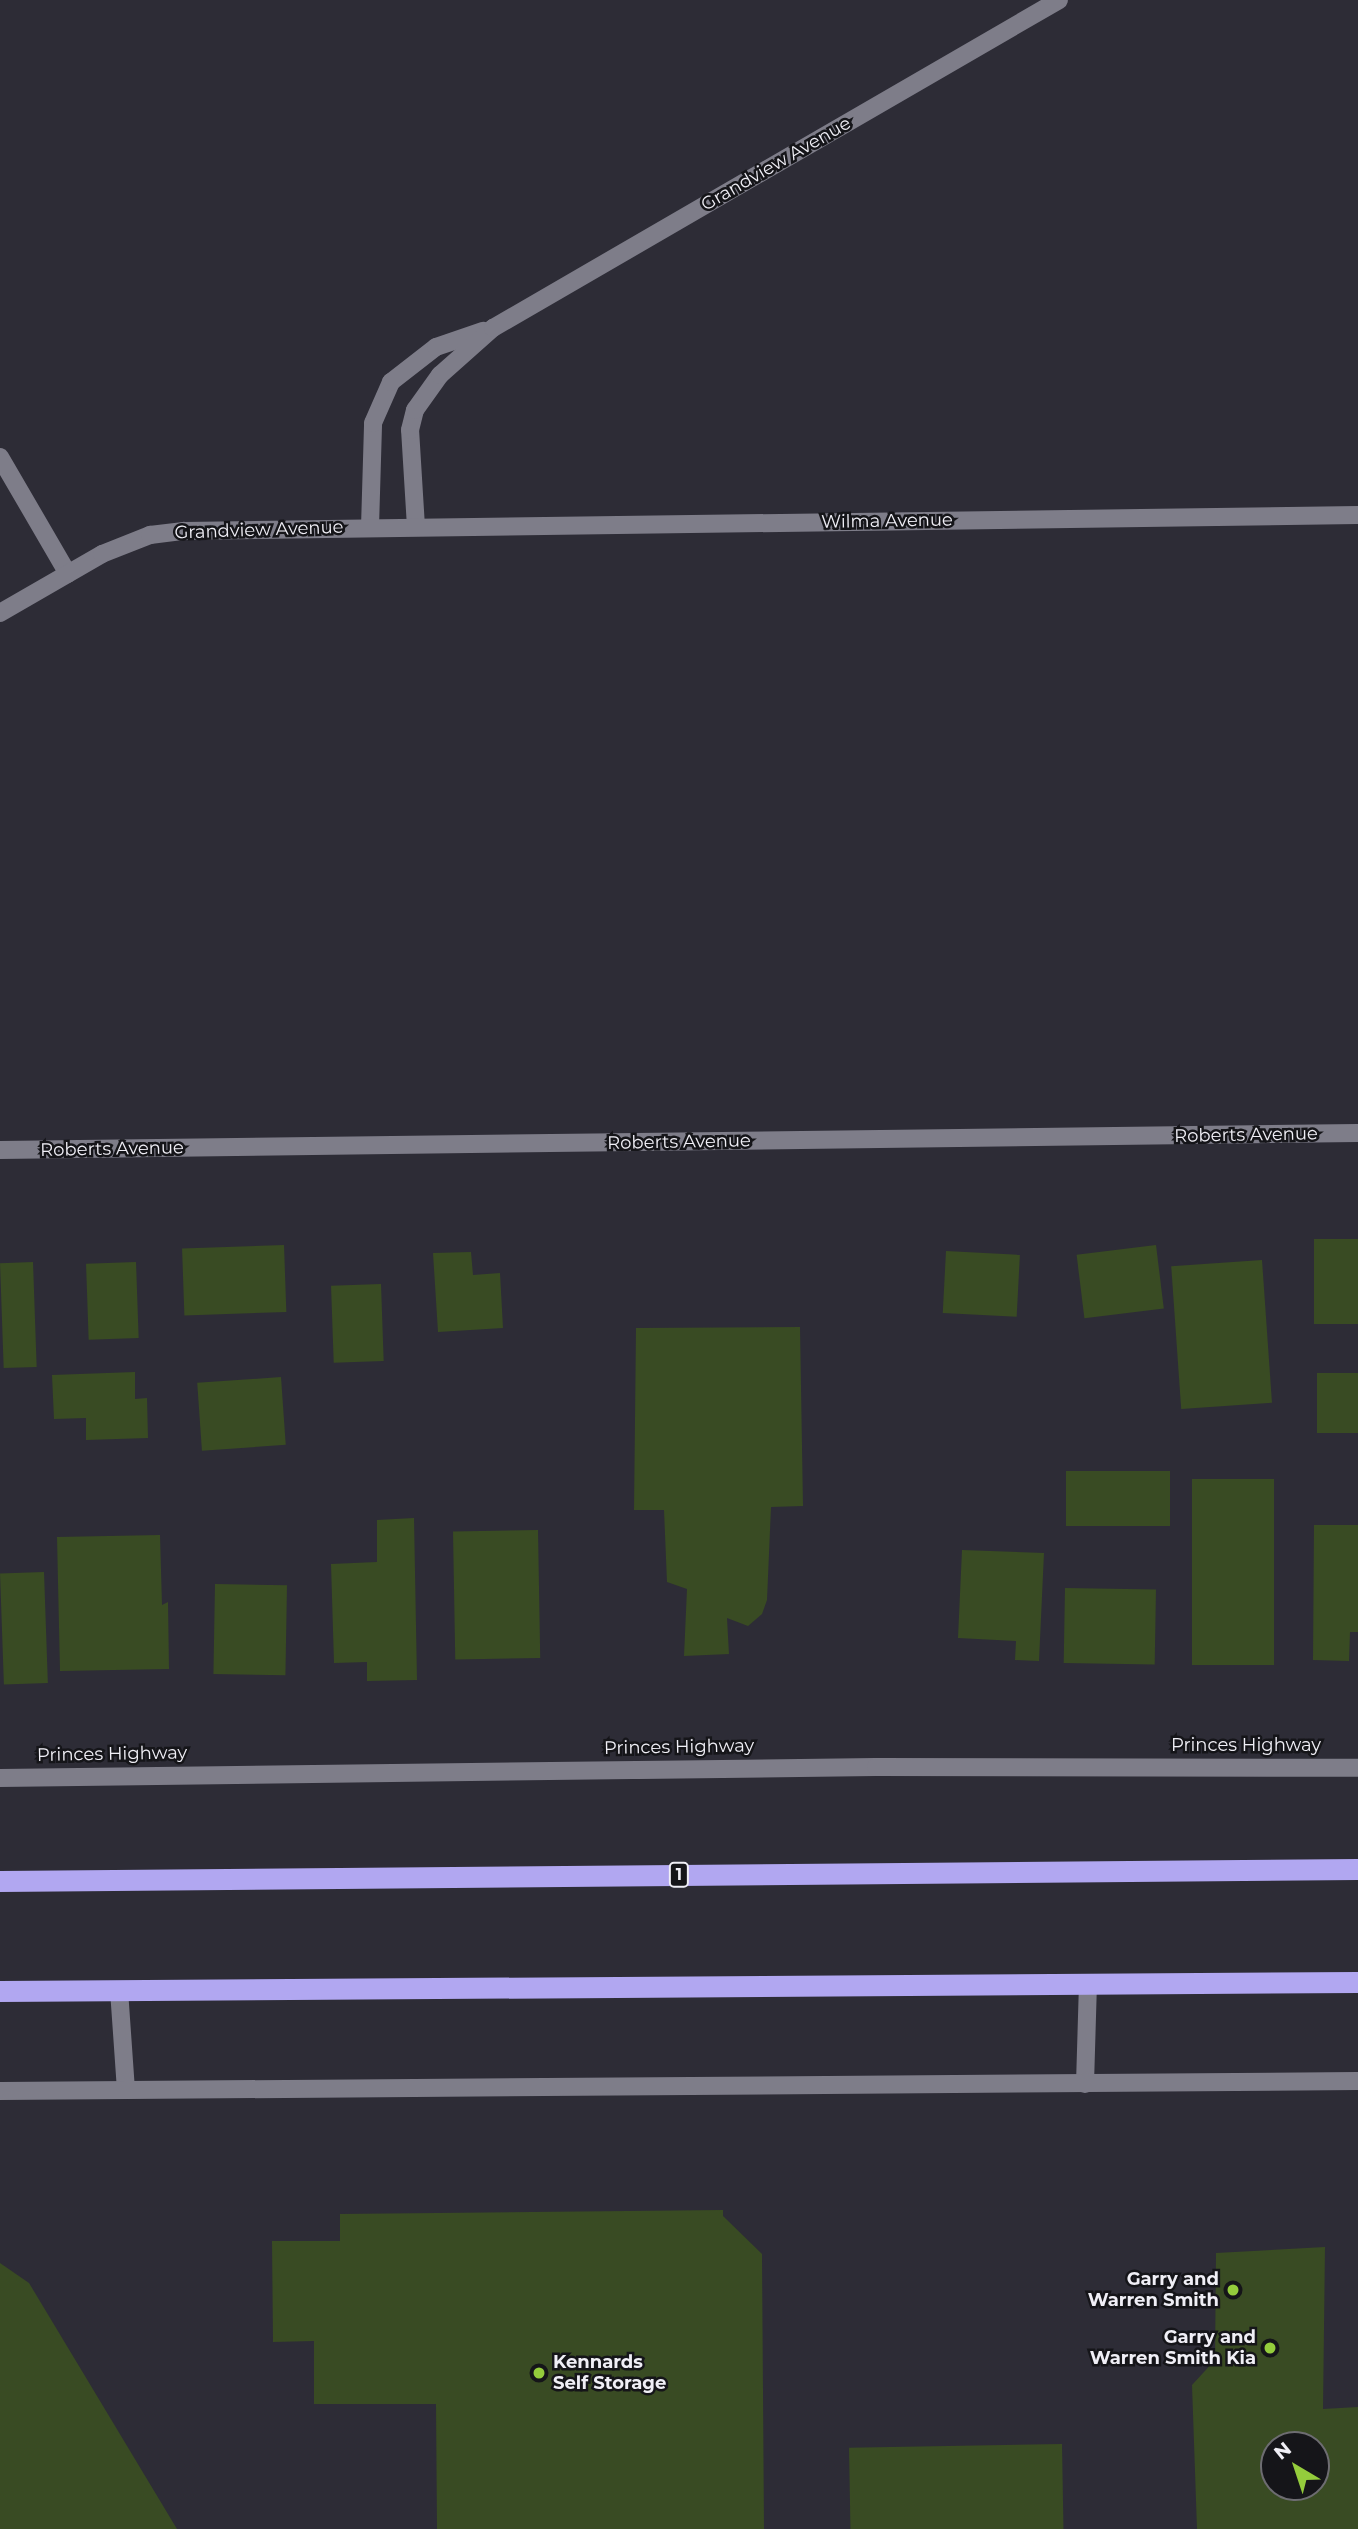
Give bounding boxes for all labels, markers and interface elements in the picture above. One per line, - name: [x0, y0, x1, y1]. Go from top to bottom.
- street label: Grandview Avenue: [697, 112, 855, 216]
- street label: Wilma Avenue: [821, 509, 953, 533]
- street label: Grandview Avenue: [174, 516, 344, 544]
- street label: Roberts Avenue: [1174, 1123, 1318, 1147]
- street label: Roberts Avenue: [607, 1130, 751, 1154]
- street label: Roberts Avenue: [40, 1137, 184, 1161]
- street label: Princes Highway: [1171, 1734, 1321, 1756]
- street label: Princes Highway: [604, 1735, 754, 1759]
- street label: Princes Highway: [37, 1742, 187, 1766]
- road number: 1: [668, 1862, 690, 1887]
- place label: Garry and Warren Smith: [1088, 2269, 1219, 2312]
- marker: Garry and Warren Smith: [1225, 2282, 1241, 2298]
- place label: Garry and Warren Smith Kia: [1090, 2327, 1256, 2370]
- marker: Garry and Warren Smith Kia: [1262, 2340, 1278, 2356]
- place label: Kennards Self Storage: [553, 2352, 666, 2394]
- marker: Kennards Self Storage: [531, 2365, 547, 2381]
- north arrow: [1260, 2431, 1330, 2501]
- text: N: [1270, 2437, 1296, 2465]

